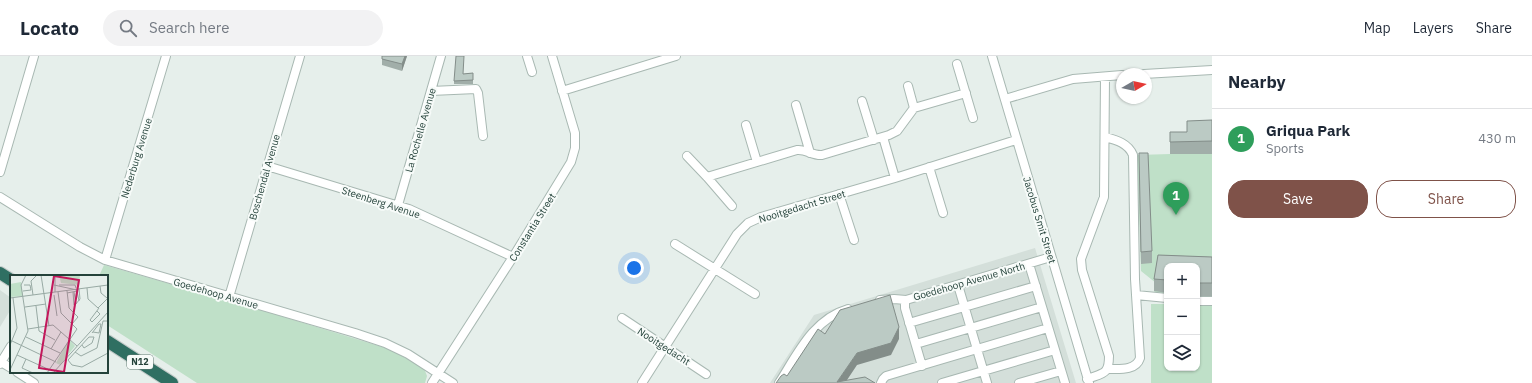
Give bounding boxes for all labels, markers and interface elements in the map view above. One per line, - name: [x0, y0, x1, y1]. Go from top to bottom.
- search box: [103, 10, 383, 46]
- text: Locato: [20, 16, 79, 40]
- icon: search: [117, 17, 139, 39]
- text: Search here: [149, 18, 229, 37]
- text: Map: [1364, 19, 1391, 37]
- text: Layers: [1413, 19, 1454, 37]
- text: Share: [1476, 19, 1512, 37]
- north arrow: [1116, 68, 1152, 104]
- text: Nearby: [1228, 71, 1286, 93]
- street label: La Rochelle Avenue: [402, 86, 439, 174]
- street label: Nederburg Avenue: [118, 116, 155, 200]
- text: Griqua Park: [1266, 121, 1350, 140]
- text: 1: [1237, 130, 1245, 147]
- text: 430 m: [1478, 130, 1516, 147]
- street label: Boschendal Avenue: [246, 132, 283, 221]
- text: Sports: [1266, 140, 1304, 157]
- street label: Jacobus Smit Street: [1020, 175, 1059, 266]
- button: Save: [1228, 180, 1368, 218]
- button: Share: [1376, 180, 1516, 218]
- pin: 1: [1163, 182, 1189, 215]
- street label: Steenberg Avenue: [340, 184, 422, 221]
- street label: Nooitgedacht Street: [757, 187, 848, 226]
- street label: Constantia Street: [506, 190, 559, 264]
- your location: [624, 258, 644, 278]
- street label: Goedehoop Avenue North: [912, 259, 1027, 304]
- map controls: [1164, 263, 1200, 371]
- button: +: [1164, 263, 1200, 299]
- inset map: [10, 275, 108, 373]
- street label: Goedehoop Avenue: [172, 275, 260, 312]
- button: −: [1164, 299, 1200, 335]
- street label: Nooitgedacht: [635, 325, 693, 369]
- button: layers: [1164, 335, 1200, 371]
- road number: N12: [127, 355, 153, 369]

